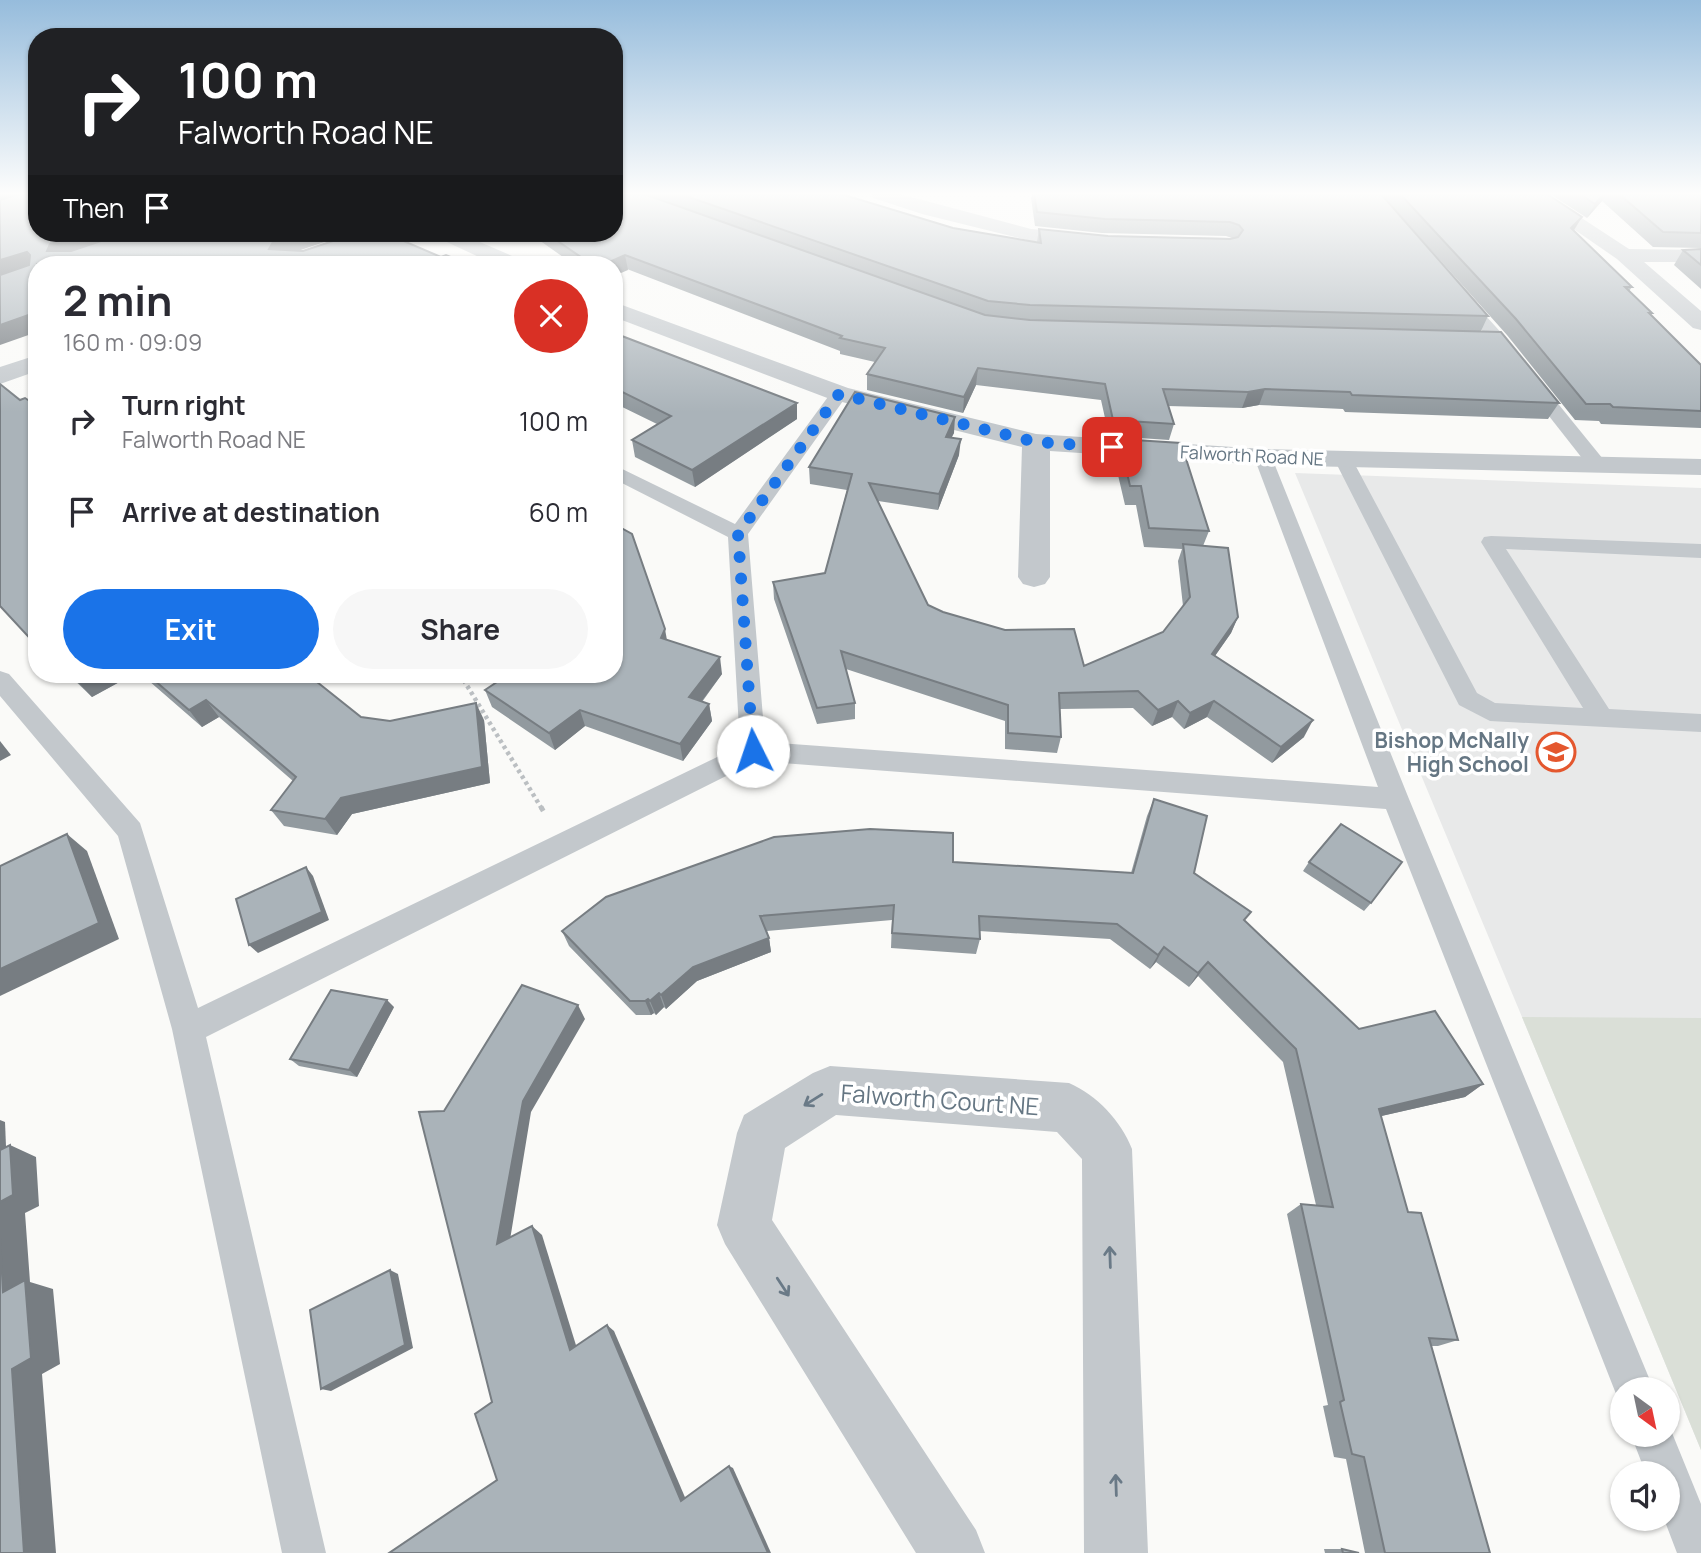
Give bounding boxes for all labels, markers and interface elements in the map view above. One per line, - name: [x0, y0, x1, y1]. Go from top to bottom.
- text: 100 m: [178, 46, 318, 113]
- icon: right: [63, 56, 154, 147]
- text: Falworth Road NE: [178, 110, 434, 154]
- icon: arrive: [138, 189, 176, 227]
- text: Then: [63, 190, 124, 226]
- text: 2 min: [63, 271, 172, 329]
- button: close: [514, 279, 588, 353]
- text: 160 m · 09:09: [63, 326, 202, 358]
- text: Turn right: [122, 387, 246, 423]
- icon: right: [63, 402, 101, 440]
- text: 100 m: [519, 403, 588, 439]
- pin: [1082, 417, 1142, 477]
- text: Falworth Road NE: [122, 423, 306, 455]
- icon: arrive: [1093, 428, 1131, 466]
- street label: Falworth Road NE: [1180, 439, 1324, 471]
- icon: arrive: [63, 493, 101, 531]
- text: Arrive at destination: [122, 494, 380, 530]
- text: 60 m: [529, 494, 588, 530]
- button: Exit: [63, 589, 319, 669]
- button: Share: [333, 589, 588, 669]
- position arrow: [716, 714, 790, 788]
- place label: Bishop McNally High School: [1374, 726, 1529, 778]
- school or university icon: Bishop McNally High School: [1535, 731, 1577, 773]
- street label: Falworth Court NE: [840, 1076, 1040, 1122]
- one-way arrow: [804, 1093, 823, 1108]
- one-way arrow: [1103, 1246, 1116, 1269]
- one-way arrow: [777, 1276, 791, 1296]
- north arrow: [1610, 1377, 1680, 1447]
- map controls: [1610, 1377, 1680, 1531]
- button: sound: [1610, 1461, 1680, 1531]
- one-way arrow: [1109, 1474, 1122, 1497]

